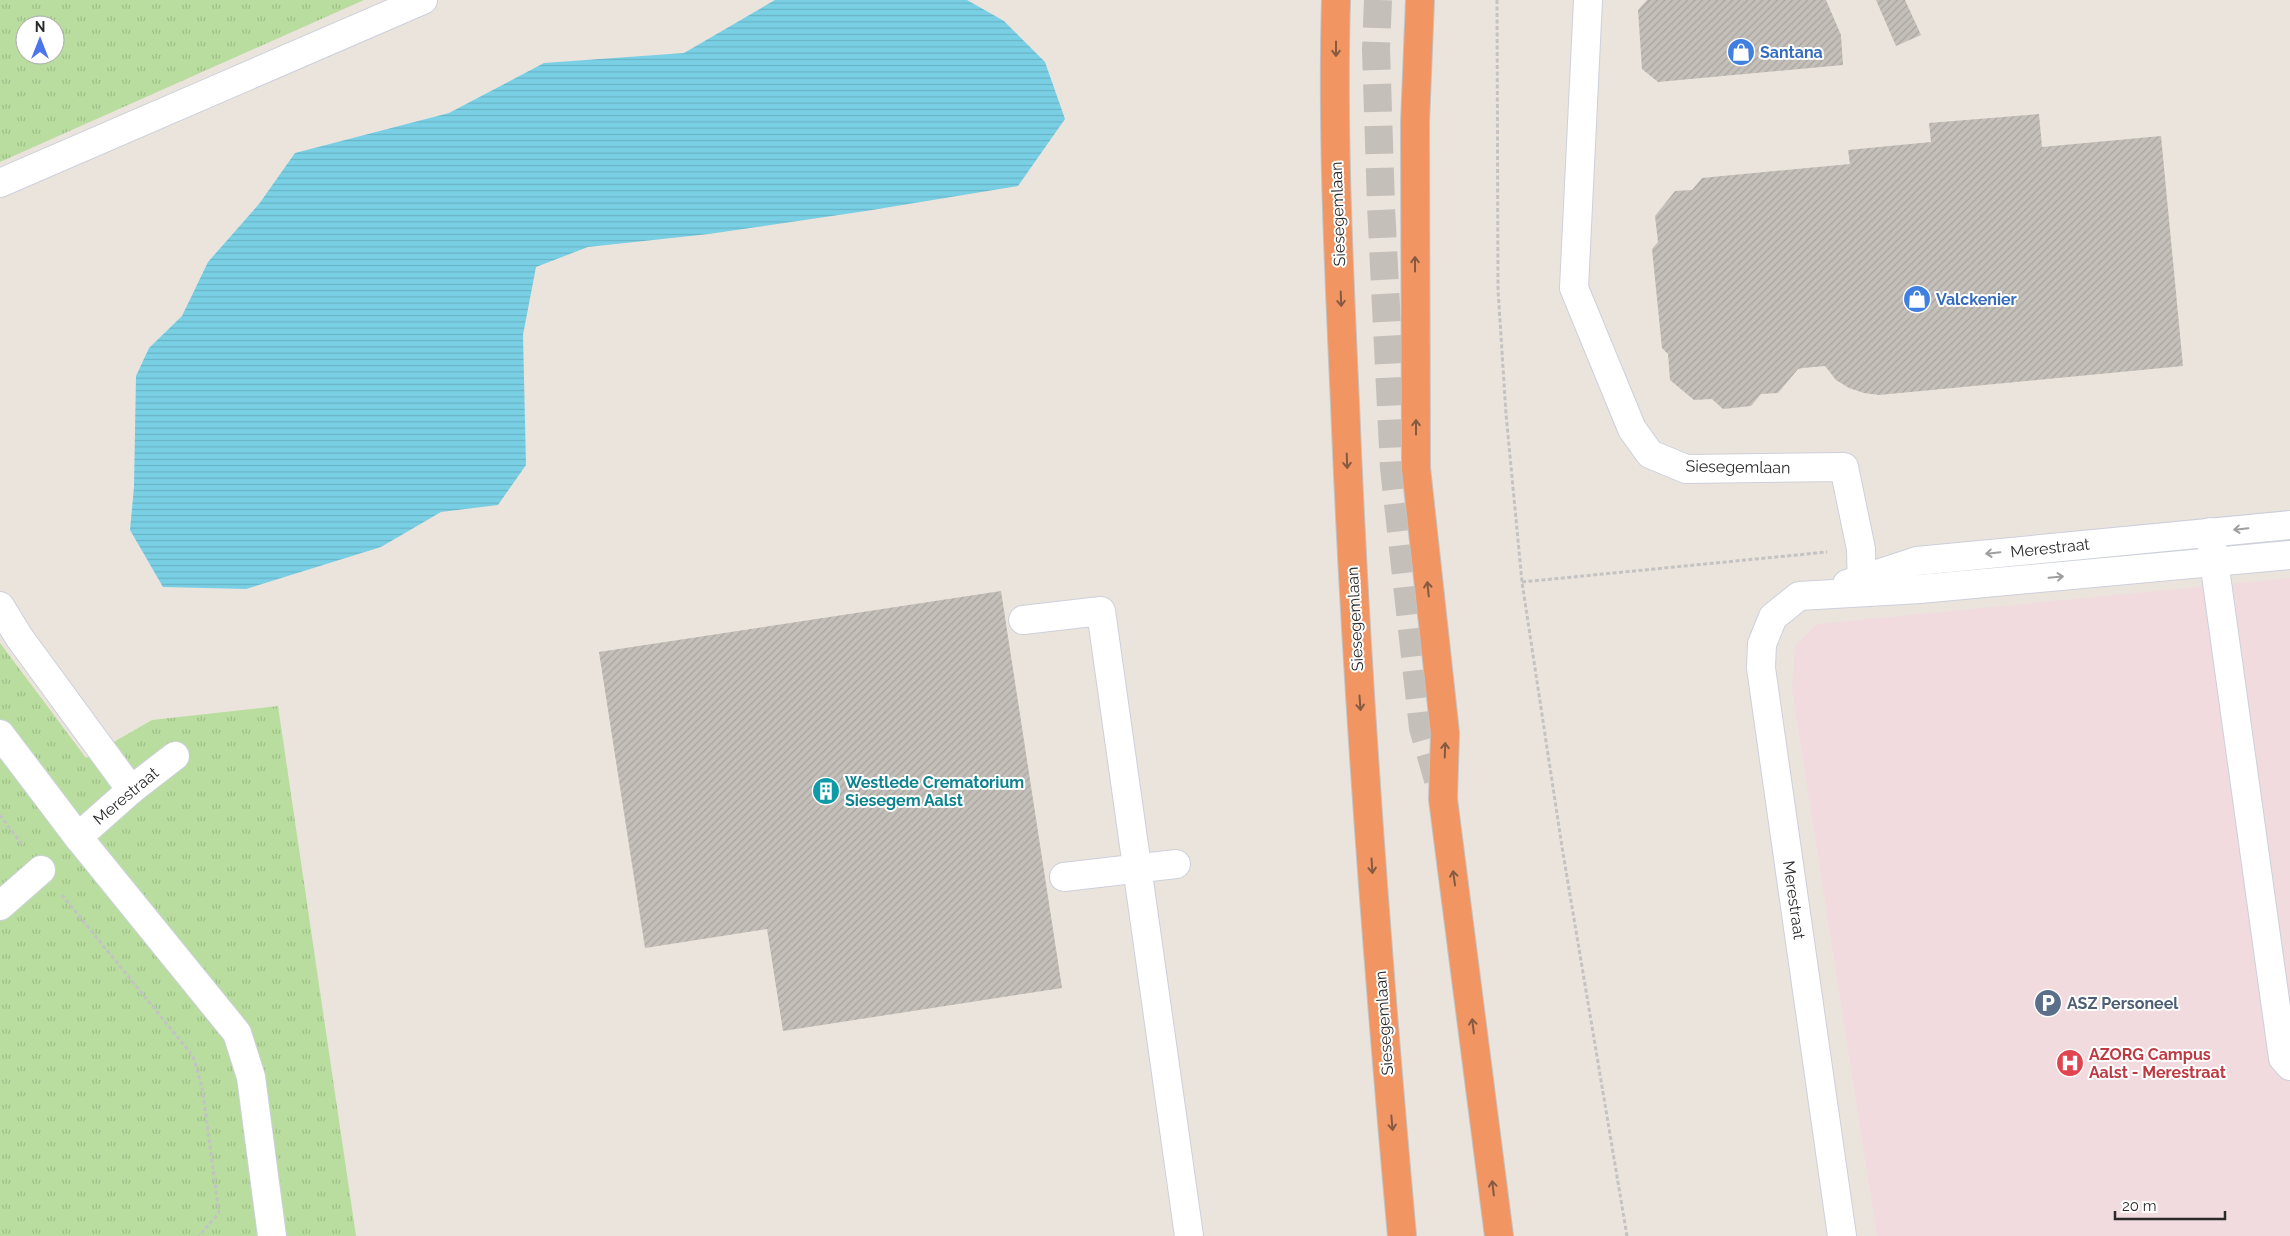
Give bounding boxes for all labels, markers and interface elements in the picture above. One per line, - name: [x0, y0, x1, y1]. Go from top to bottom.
- north arrow: [15, 15, 65, 65]
- text: N: [35, 19, 45, 35]
- shop icon: Santana: [1726, 37, 1756, 67]
- one-way arrow: [1331, 40, 1340, 56]
- place label: Santana: [1760, 43, 1823, 62]
- street label: Siesegemlaan: [1327, 161, 1349, 267]
- one-way arrow: [1410, 257, 1420, 273]
- shop icon: Valckenier: [1902, 284, 1932, 314]
- one-way arrow: [1336, 290, 1345, 306]
- place label: Valckenier: [1936, 290, 2017, 309]
- one-way arrow: [1411, 419, 1421, 436]
- one-way arrow: [1343, 453, 1352, 469]
- street label: Siesegemlaan: [1685, 457, 1791, 477]
- one-way arrow: [2234, 524, 2250, 534]
- street label: Merestraat: [2009, 534, 2091, 562]
- one-way arrow: [1985, 549, 2001, 558]
- street label: Siesegemlaan: [1343, 566, 1367, 672]
- one-way arrow: [2047, 572, 2063, 582]
- one-way arrow: [1423, 581, 1433, 597]
- one-way arrow: [1356, 695, 1365, 711]
- one-way arrow: [1440, 743, 1449, 759]
- street label: Merestraat: [89, 763, 163, 829]
- place label: Westlede Crematorium Siesegem Aalst: [845, 773, 1024, 810]
- building icon: Westlede Crematorium Siesegem Aalst: [811, 776, 841, 806]
- one-way arrow: [1367, 857, 1376, 873]
- street label: Merestraat: [1779, 859, 1809, 941]
- one-way arrow: [1448, 870, 1458, 886]
- street label: Siesegemlaan: [1371, 970, 1397, 1076]
- parking icon: ASZ Personeel: [2033, 988, 2063, 1018]
- place label: ASZ Personeel: [2067, 994, 2179, 1013]
- one-way arrow: [1468, 1019, 1478, 1035]
- place label: AZORG Campus Aalst - Merestraat: [2089, 1045, 2226, 1082]
- hospital icon: AZORG Campus Aalst - Merestraat: [2055, 1048, 2085, 1078]
- one-way arrow: [1388, 1115, 1397, 1131]
- one-way arrow: [1488, 1180, 1498, 1196]
- scale bar: [2115, 1188, 2225, 1220]
- text: 20 m: [2122, 1197, 2157, 1215]

